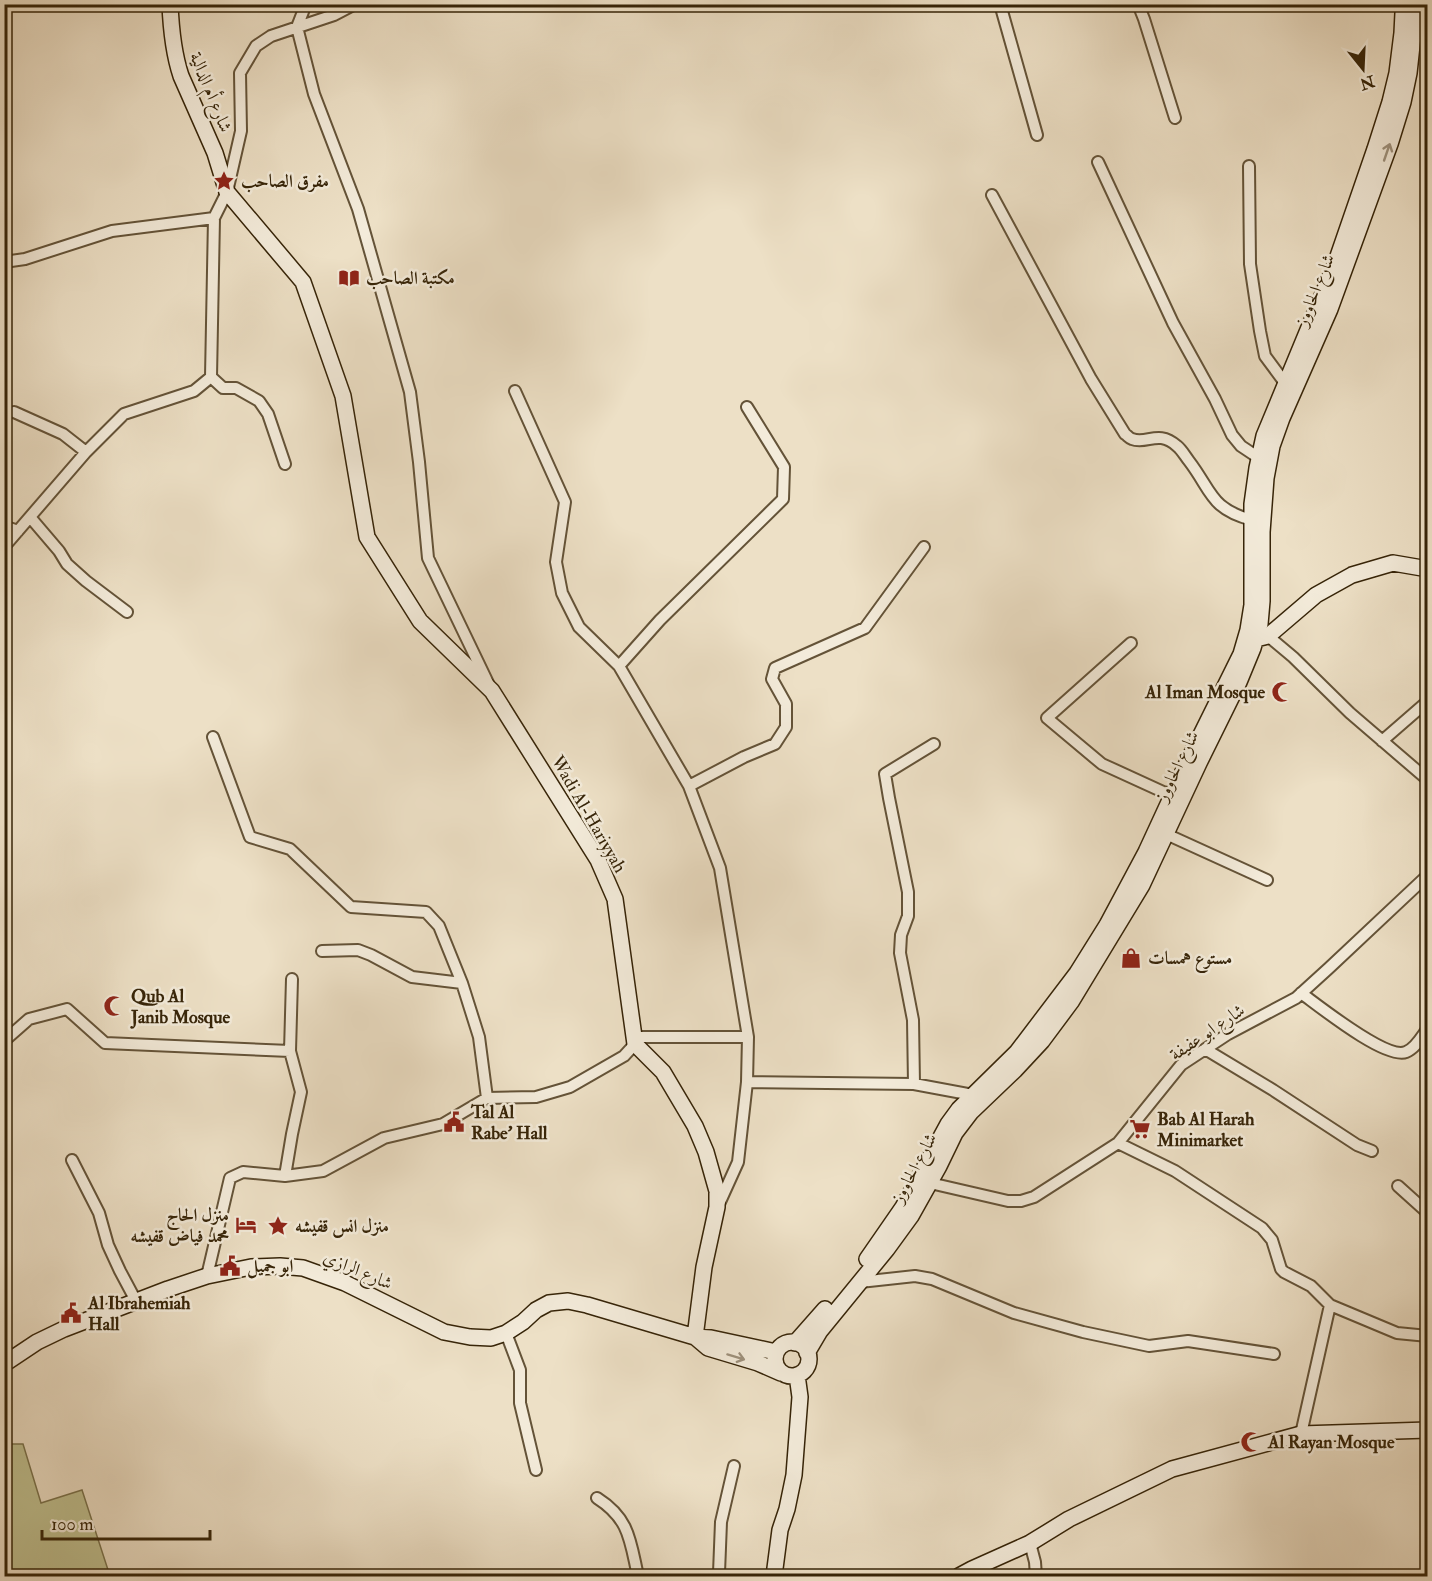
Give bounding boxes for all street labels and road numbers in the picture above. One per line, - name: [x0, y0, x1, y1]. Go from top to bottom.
- street label: شارع أم الدالية: [180, 48, 239, 137]
- street label: شارع الحاووز: [1290, 251, 1343, 333]
- street label: شارع الحاووز: [1150, 727, 1207, 809]
- street label: Wadi Al-Hariyyah: [545, 751, 632, 877]
- street label: شارع ابو عفيفة: [1165, 999, 1251, 1068]
- street label: شارع الحاووز: [886, 1129, 945, 1210]
- street label: شارع الرازي: [319, 1246, 396, 1298]

